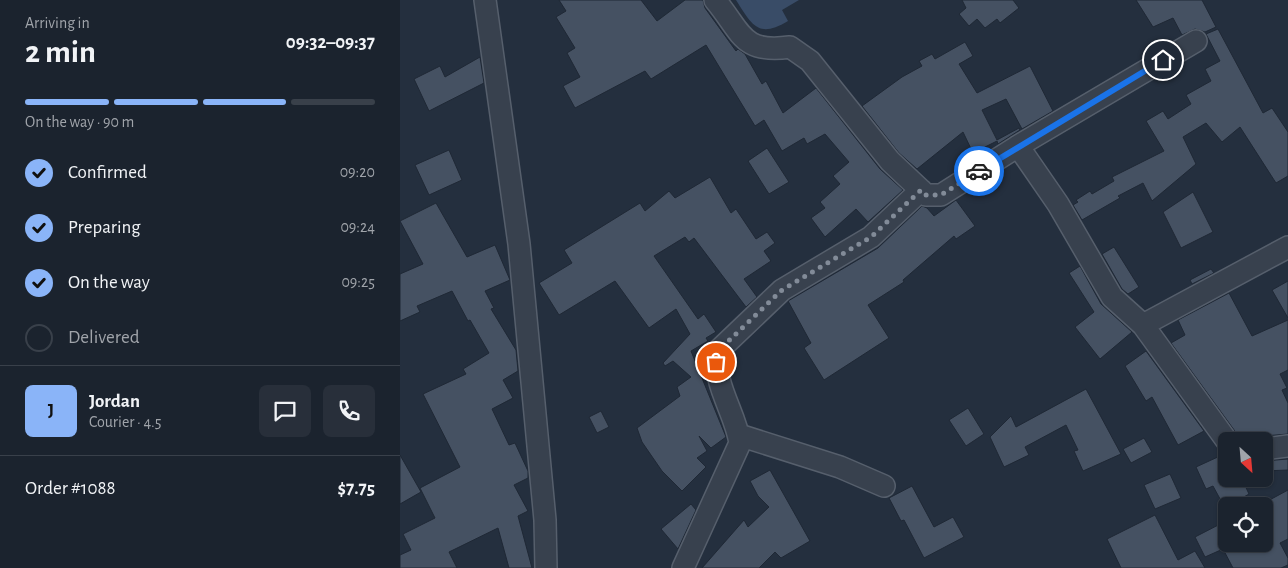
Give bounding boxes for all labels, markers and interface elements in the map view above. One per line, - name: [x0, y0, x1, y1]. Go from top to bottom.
- text: Arriving in: [25, 15, 90, 31]
- text: 09:32–09:37: [286, 33, 375, 52]
- text: 2 min: [25, 36, 96, 68]
- pin: [1142, 39, 1184, 81]
- icon: home: [1149, 46, 1177, 74]
- text: On the way · 90 m: [25, 114, 134, 130]
- courier: [954, 146, 1004, 196]
- icon: car: [965, 157, 993, 185]
- icon: check: [25, 159, 53, 187]
- text: Confirmed: [68, 163, 147, 182]
- text: 09:20: [340, 164, 375, 180]
- icon: check: [25, 214, 53, 242]
- text: Preparing: [68, 218, 141, 237]
- text: 09:24: [340, 219, 375, 235]
- icon: check: [25, 269, 53, 297]
- text: On the way: [68, 273, 150, 292]
- text: 09:25: [341, 274, 375, 290]
- text: Delivered: [68, 328, 140, 347]
- pin: [695, 341, 737, 383]
- icon: bag: [702, 348, 730, 376]
- button: chat: [259, 385, 311, 437]
- button: phone: [323, 385, 375, 437]
- text: Jordan: [89, 392, 140, 411]
- text: J: [48, 401, 54, 420]
- text: Courier · 4.5: [89, 414, 161, 430]
- north arrow: [1218, 432, 1272, 488]
- map controls: [1218, 432, 1273, 552]
- text: Order #1088: [25, 479, 115, 498]
- text: $7.75: [337, 479, 375, 498]
- button: locate: [1218, 497, 1273, 552]

